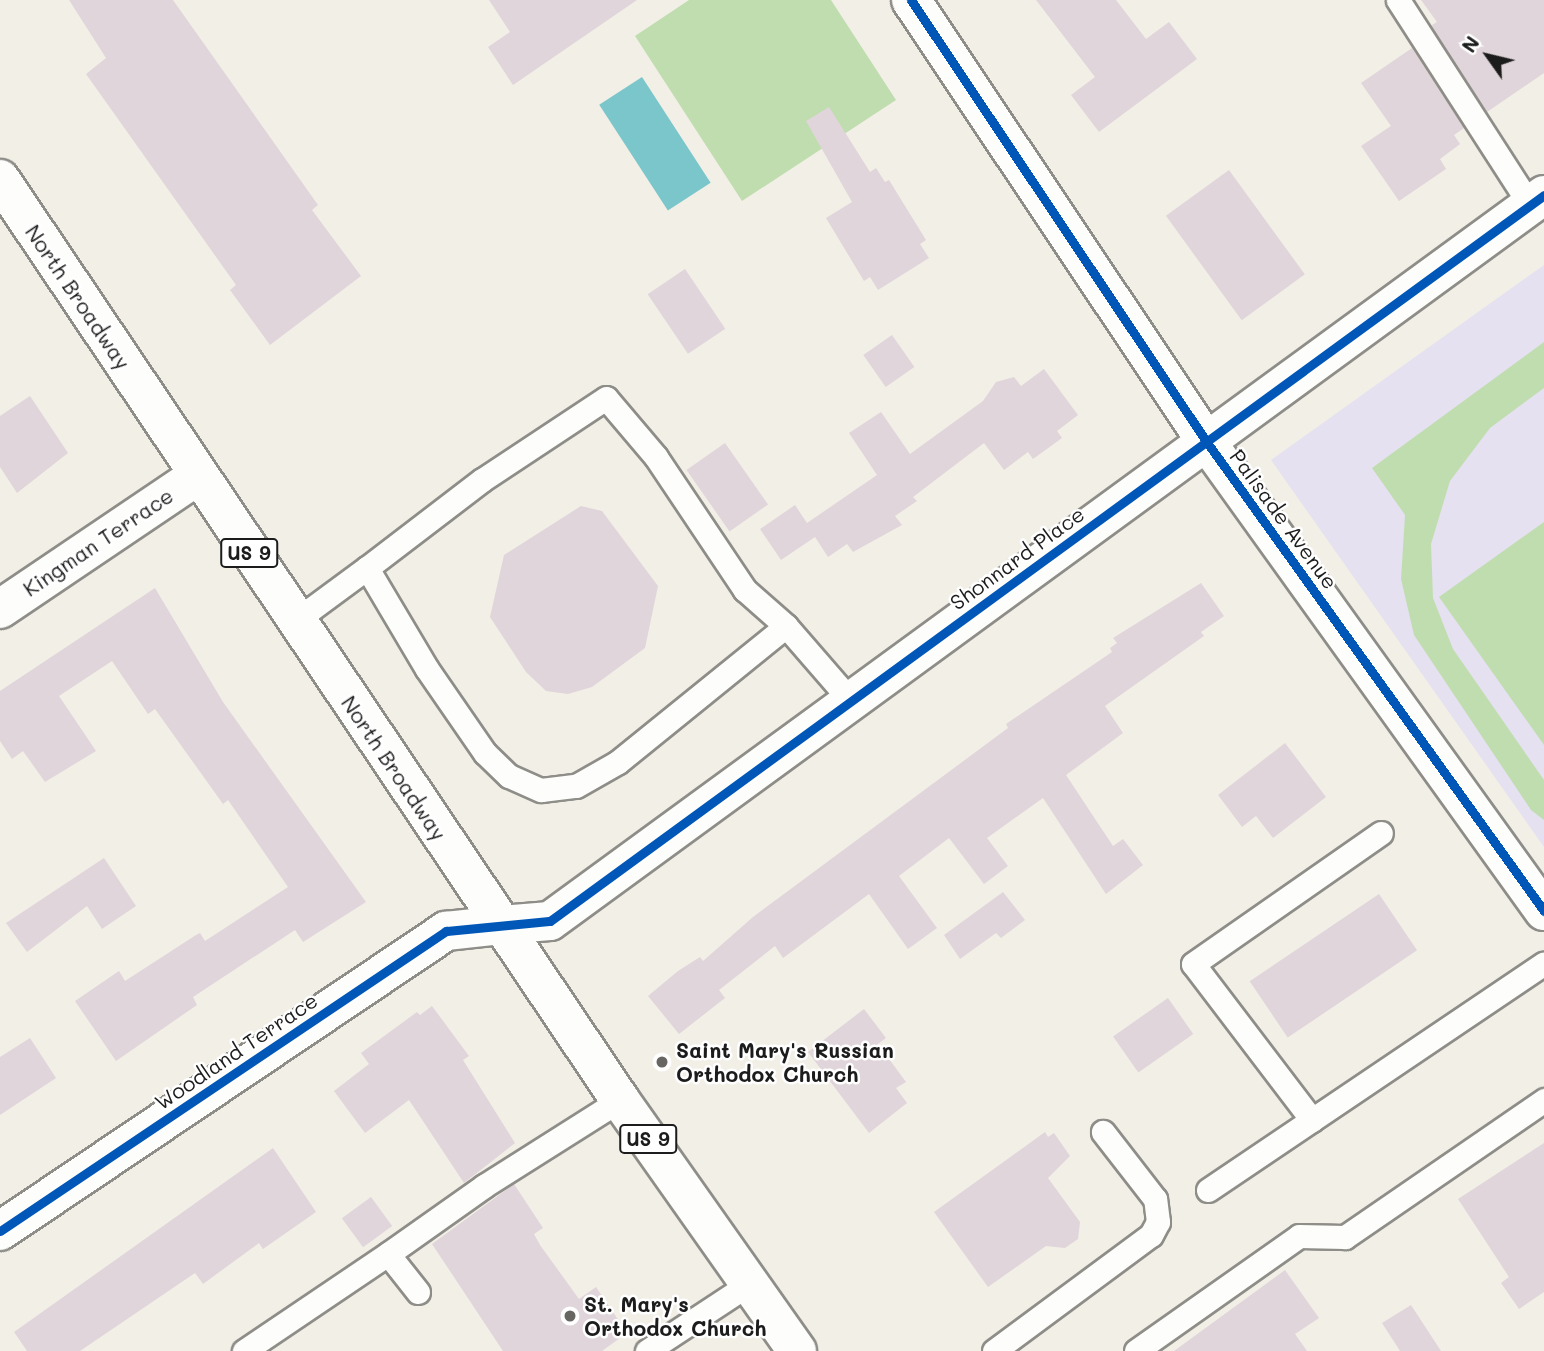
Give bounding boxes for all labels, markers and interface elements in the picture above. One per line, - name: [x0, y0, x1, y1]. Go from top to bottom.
- north arrow: [1453, 21, 1523, 91]
- text: N: [1456, 31, 1485, 57]
- street label: North Broadway: [20, 220, 136, 374]
- street label: Palisade Avenue: [1225, 444, 1343, 594]
- street label: Kingman Terrace: [18, 483, 178, 601]
- street label: Shonnard Place: [945, 501, 1089, 615]
- road number: US 9: [219, 538, 279, 568]
- street label: North Broadway: [336, 691, 452, 845]
- street label: Woodland Terrace: [150, 987, 322, 1115]
- place label: Saint Mary's Russian Orthodox Church: [676, 1037, 894, 1087]
- marker: Saint Mary's Russian Orthodox Church: [654, 1054, 670, 1070]
- road number: US 9: [618, 1124, 678, 1154]
- place label: St. Mary's Orthodox Church: [584, 1291, 766, 1341]
- marker: St. Mary's Orthodox Church: [562, 1308, 578, 1324]

